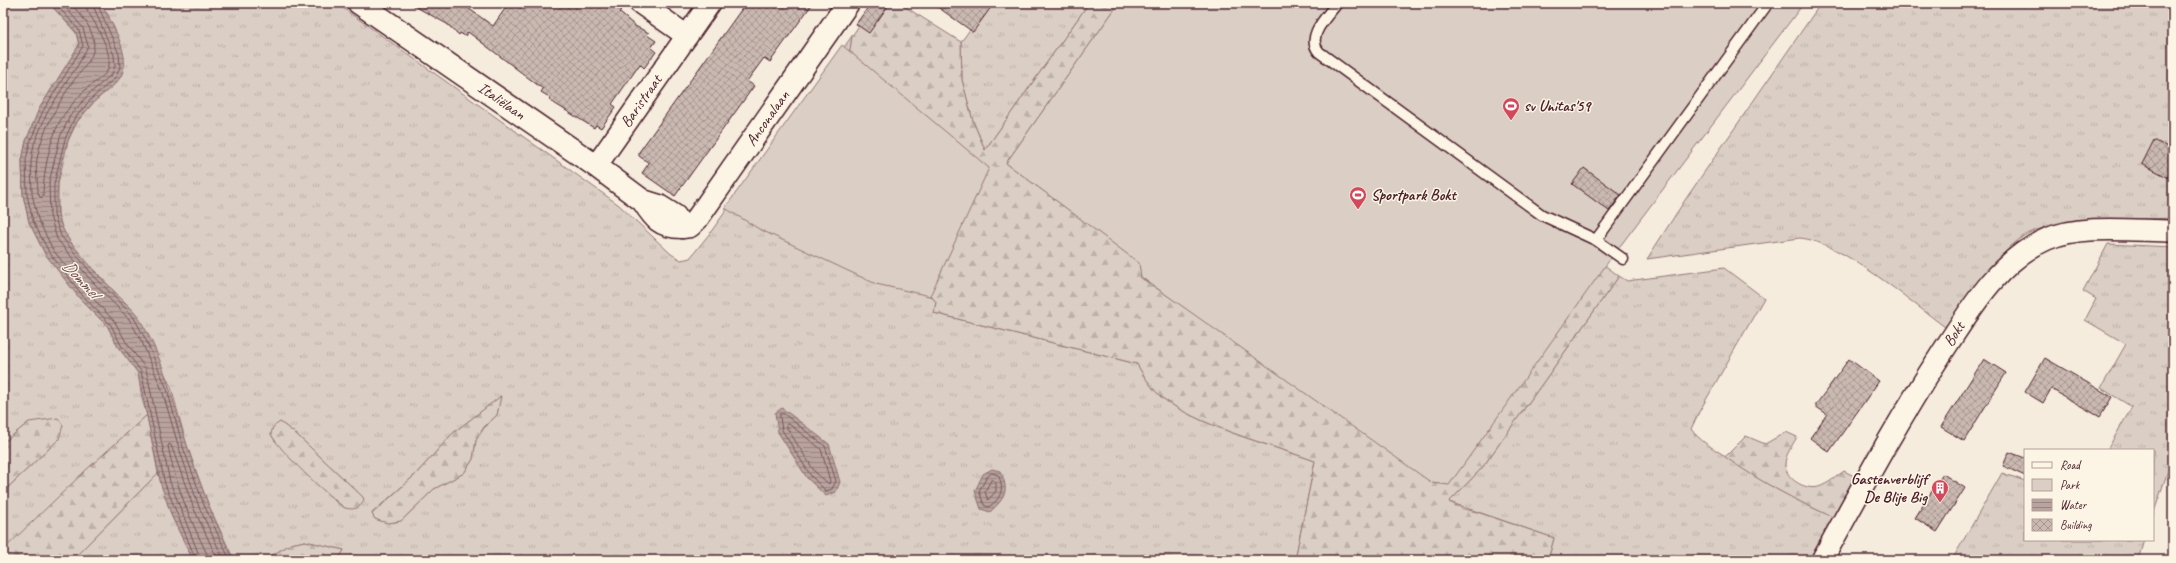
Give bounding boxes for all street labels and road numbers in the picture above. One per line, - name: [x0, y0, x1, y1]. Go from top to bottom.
- street label: Baristraat: [616, 70, 667, 131]
- street label: Italiëlaan: [474, 78, 530, 125]
- street label: Anconalaan: [741, 86, 794, 150]
- street label: Bokt: [1939, 317, 1970, 350]

